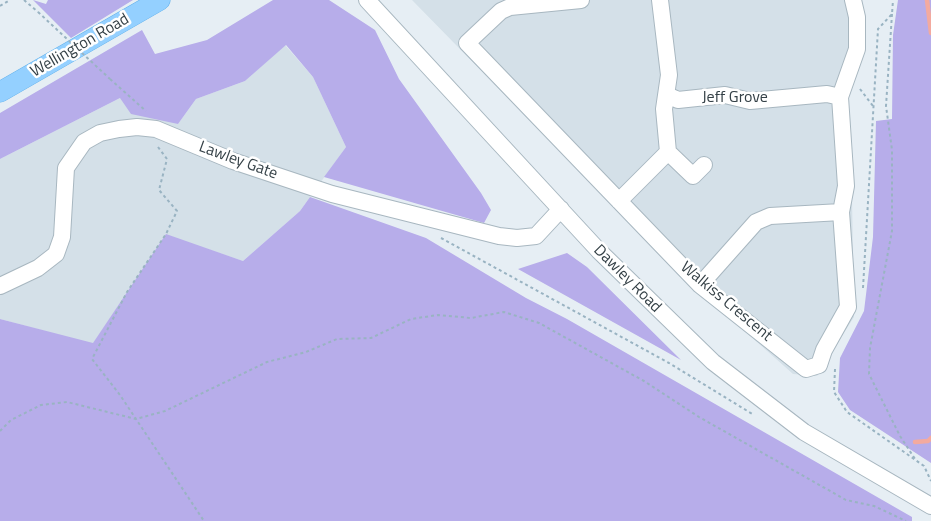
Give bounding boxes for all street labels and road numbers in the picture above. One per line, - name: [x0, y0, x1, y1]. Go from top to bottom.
- street label: Wellington Road: [27, 10, 133, 82]
- street label: Jeff Grove: [702, 88, 768, 108]
- street label: Lawley Gate: [196, 138, 280, 184]
- street label: Dawley Road: [589, 241, 665, 317]
- street label: Walkiss Crescent: [676, 258, 776, 346]

